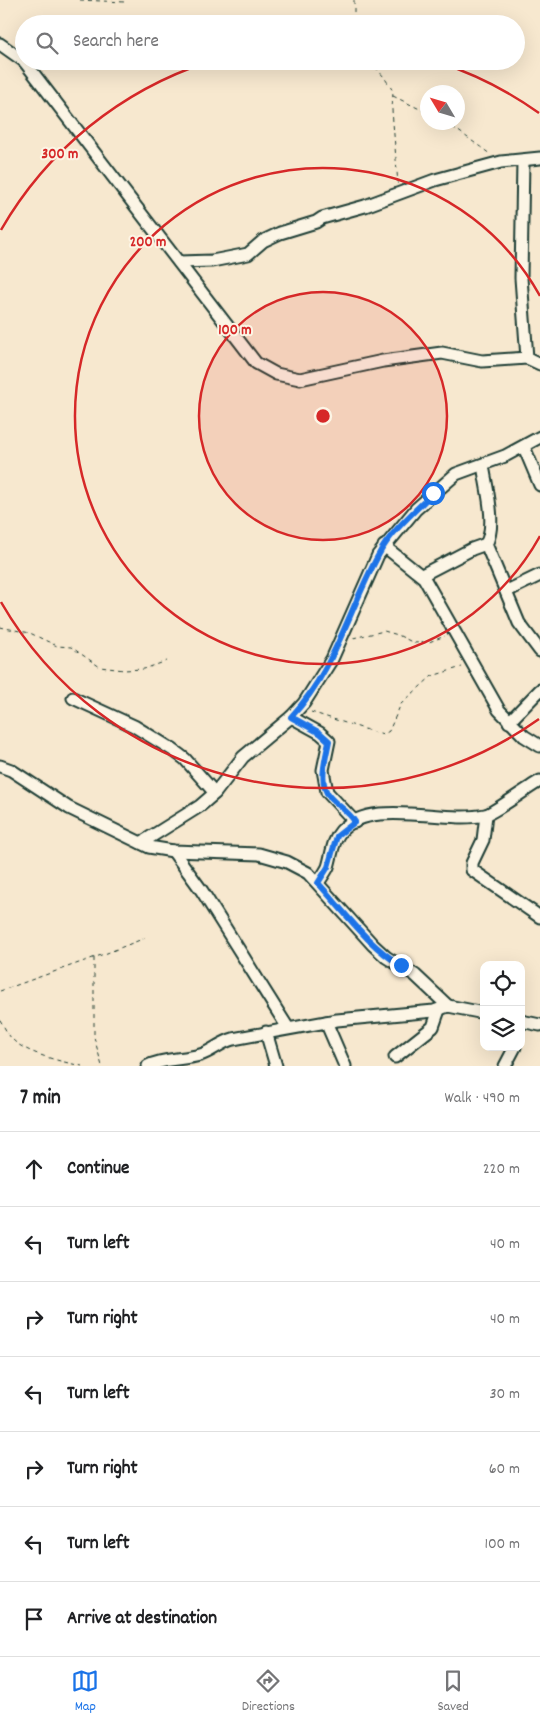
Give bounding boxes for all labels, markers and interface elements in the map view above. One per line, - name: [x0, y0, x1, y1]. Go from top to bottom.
- search box: [15, 15, 525, 70]
- icon: search: [33, 29, 61, 57]
- text: Search here: [73, 29, 159, 56]
- north arrow: [420, 85, 465, 130]
- text: 300 m: [42, 144, 78, 166]
- text: 200 m: [130, 232, 166, 254]
- text: 100 m: [218, 320, 252, 342]
- centre of rings: [314, 407, 332, 425]
- route start: [422, 482, 445, 505]
- route end: [390, 954, 413, 977]
- map controls: [480, 961, 525, 1051]
- button: locate: [480, 961, 525, 1006]
- button: layers: [480, 1006, 525, 1051]
- text: 7 min: [20, 1084, 61, 1114]
- text: Walk · 490 m: [445, 1087, 520, 1110]
- icon: ahead: [20, 1155, 48, 1183]
- text: Continue: [67, 1156, 129, 1183]
- text: 220 m: [483, 1158, 520, 1181]
- icon: left: [20, 1230, 48, 1258]
- text: Turn left: [67, 1231, 130, 1258]
- text: 40 m: [490, 1233, 520, 1256]
- icon: right: [20, 1305, 48, 1333]
- text: Turn right: [67, 1306, 138, 1333]
- text: 40 m: [490, 1308, 520, 1331]
- icon: left: [20, 1380, 48, 1408]
- text: Turn left: [67, 1381, 130, 1408]
- text: 30 m: [490, 1383, 520, 1406]
- icon: right: [20, 1455, 48, 1483]
- text: Turn right: [67, 1456, 138, 1483]
- text: 60 m: [489, 1458, 520, 1481]
- icon: left: [20, 1530, 48, 1558]
- text: Turn left: [67, 1531, 130, 1558]
- text: 100 m: [484, 1533, 520, 1556]
- icon: arrive: [20, 1605, 48, 1633]
- text: Arrive at destination: [67, 1606, 217, 1633]
- tab: Map: [71, 1667, 99, 1717]
- tab: Directions: [242, 1667, 295, 1717]
- tab: Saved: [437, 1667, 469, 1717]

